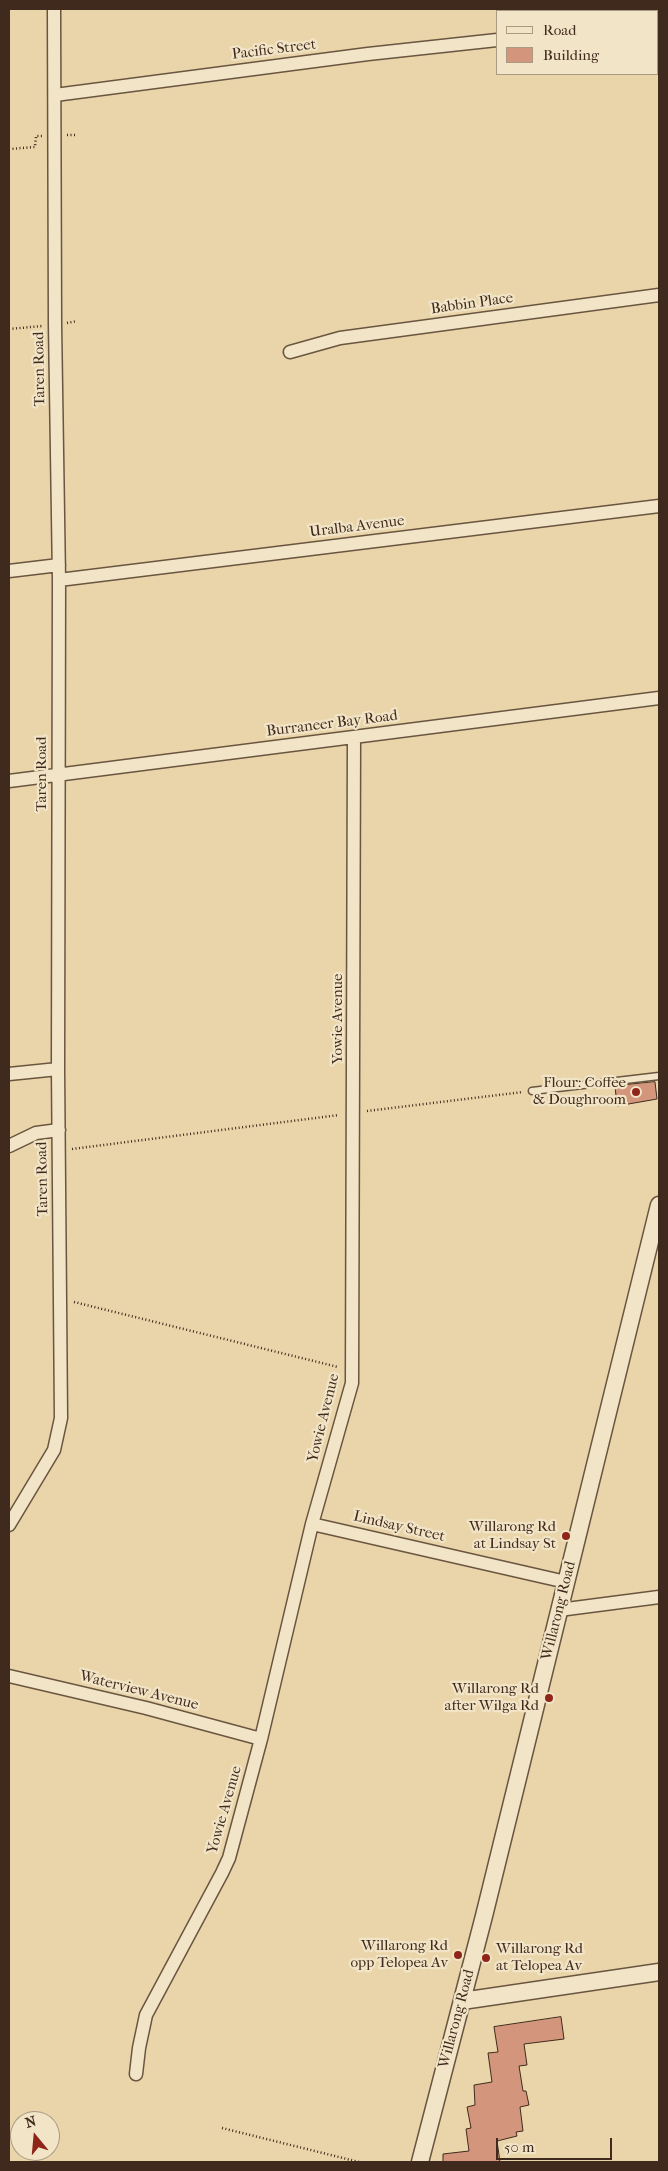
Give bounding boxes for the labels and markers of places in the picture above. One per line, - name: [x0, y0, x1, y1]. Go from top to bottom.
- place label: Flour: Coffee & Doughroom: [533, 1074, 626, 1109]
- marker: Flour: Coffee & Doughroom: [630, 1086, 642, 1098]
- place label: Willarong Rd at Lindsay St: [469, 1518, 556, 1553]
- marker: Willarong Rd at Lindsay St: [560, 1530, 572, 1542]
- place label: Willarong Rd after Wilga Rd: [444, 1680, 539, 1715]
- marker: Willarong Rd after Wilga Rd: [543, 1692, 555, 1704]
- place label: Willarong Rd opp Telopea Av: [350, 1937, 448, 1972]
- place label: Willarong Rd at Telopea Av: [496, 1940, 583, 1975]
- marker: Willarong Rd opp Telopea Av: [452, 1949, 464, 1961]
- marker: Willarong Rd at Telopea Av: [480, 1952, 492, 1964]

